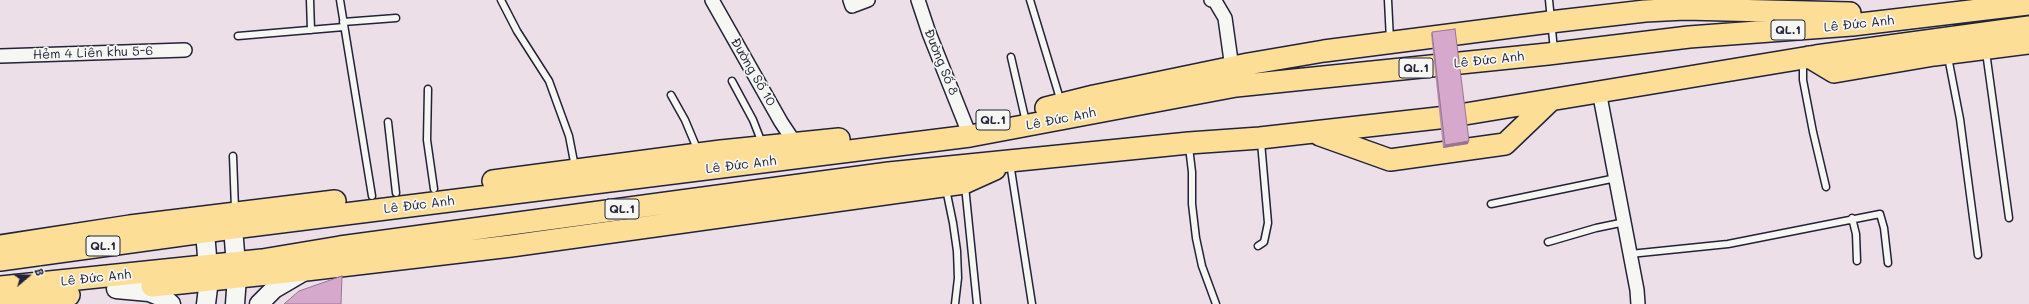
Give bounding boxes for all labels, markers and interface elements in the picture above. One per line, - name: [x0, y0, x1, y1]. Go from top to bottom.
- street label: Lê Đức Anh: [1823, 13, 1895, 35]
- road number: QL.1: [1771, 20, 1805, 40]
- street label: Đường Số 8: [921, 27, 961, 97]
- street label: Đường Số 10: [727, 35, 779, 109]
- street label: Hẻm 4 Liên khu 5-6: [33, 43, 153, 63]
- street label: Lê Đức Anh: [1453, 49, 1525, 71]
- road number: QL.1: [1399, 58, 1433, 78]
- street label: Lê Đức Anh: [1025, 105, 1097, 133]
- road number: QL.1: [976, 110, 1010, 130]
- street label: Lê Đức Anh: [705, 153, 777, 177]
- street label: Lê Đức Anh: [383, 193, 455, 217]
- road number: QL.1: [605, 199, 639, 219]
- road number: QL.1: [86, 236, 120, 256]
- north arrow: [8, 256, 48, 296]
- text: B: [32, 266, 48, 278]
- street label: Lê Đức Anh: [60, 267, 132, 289]

